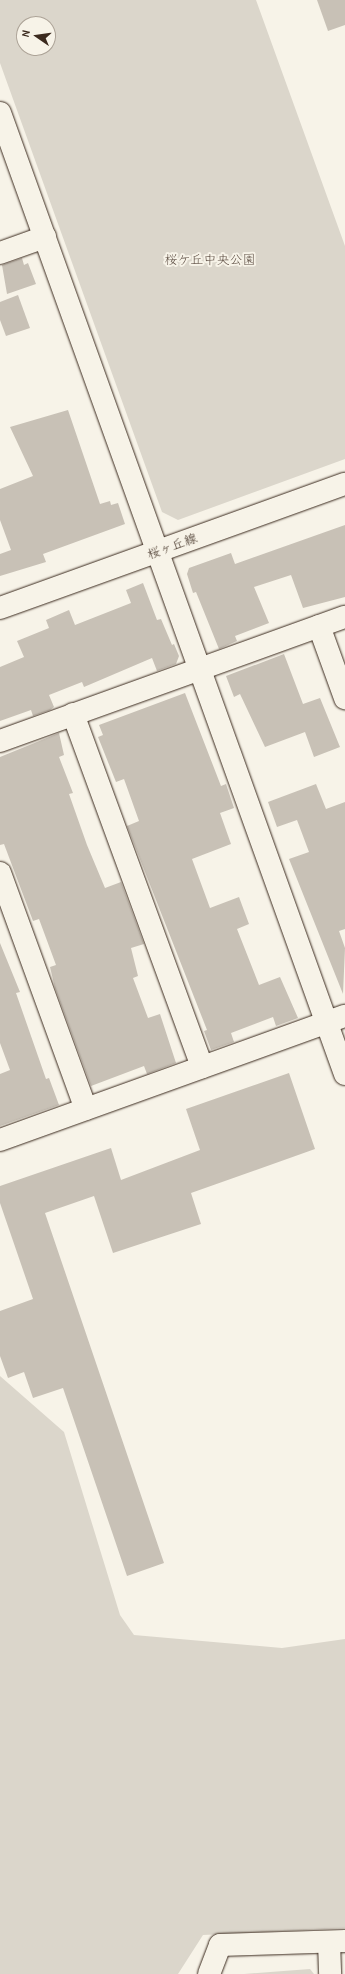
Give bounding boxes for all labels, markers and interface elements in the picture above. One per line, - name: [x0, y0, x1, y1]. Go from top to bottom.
- north arrow: [16, 16, 56, 56]
- text: N: [18, 29, 33, 38]
- park label: 桜ケ丘中央公園: [165, 251, 255, 267]
- street label: 桜ヶ丘線: [145, 530, 199, 562]

